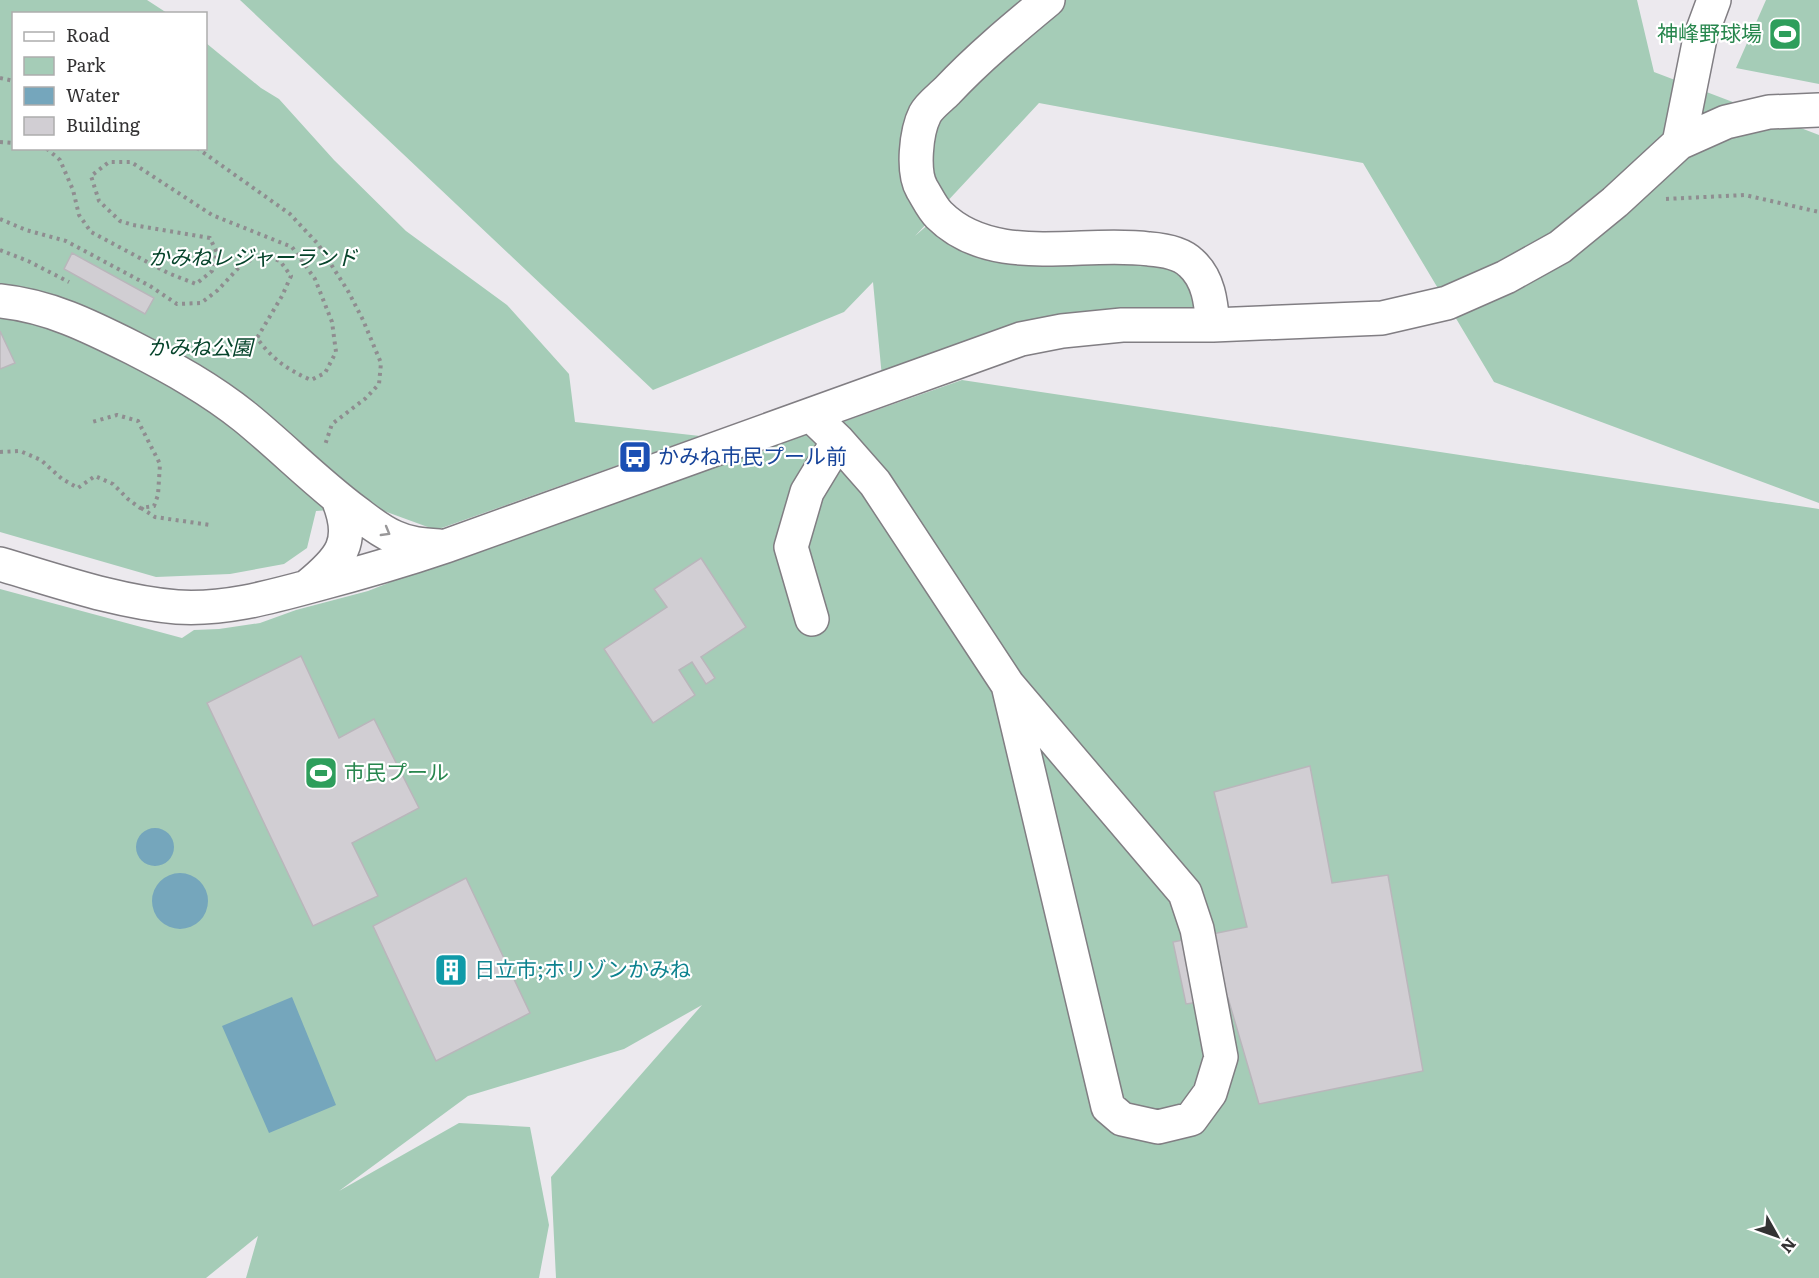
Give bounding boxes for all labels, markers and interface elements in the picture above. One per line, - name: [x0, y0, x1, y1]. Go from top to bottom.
- legend: [12, 12, 207, 150]
- place label: 神峰野球場: [1657, 16, 1762, 47]
- sports icon: 神峰野球場: [1767, 16, 1803, 52]
- text: Road: [66, 21, 110, 48]
- text: Park: [66, 51, 107, 78]
- text: Water: [66, 81, 120, 108]
- text: Building: [66, 111, 141, 138]
- park label: かみねレジャーランド: [149, 240, 358, 271]
- park label: かみね公園: [148, 330, 255, 361]
- bus stop icon: かみね市民プール前: [617, 439, 653, 475]
- place label: かみね市民プール前: [658, 439, 847, 470]
- one-way arrow: [380, 525, 390, 537]
- sports icon: 市民プール: [303, 755, 339, 791]
- place label: 市民プール: [344, 755, 449, 786]
- building icon: 日立市;ホリゾンかみね: [433, 952, 469, 988]
- place label: 日立市;ホリゾンかみね: [474, 952, 691, 983]
- north arrow: [1747, 1206, 1807, 1266]
- text: N: [1776, 1233, 1803, 1259]

